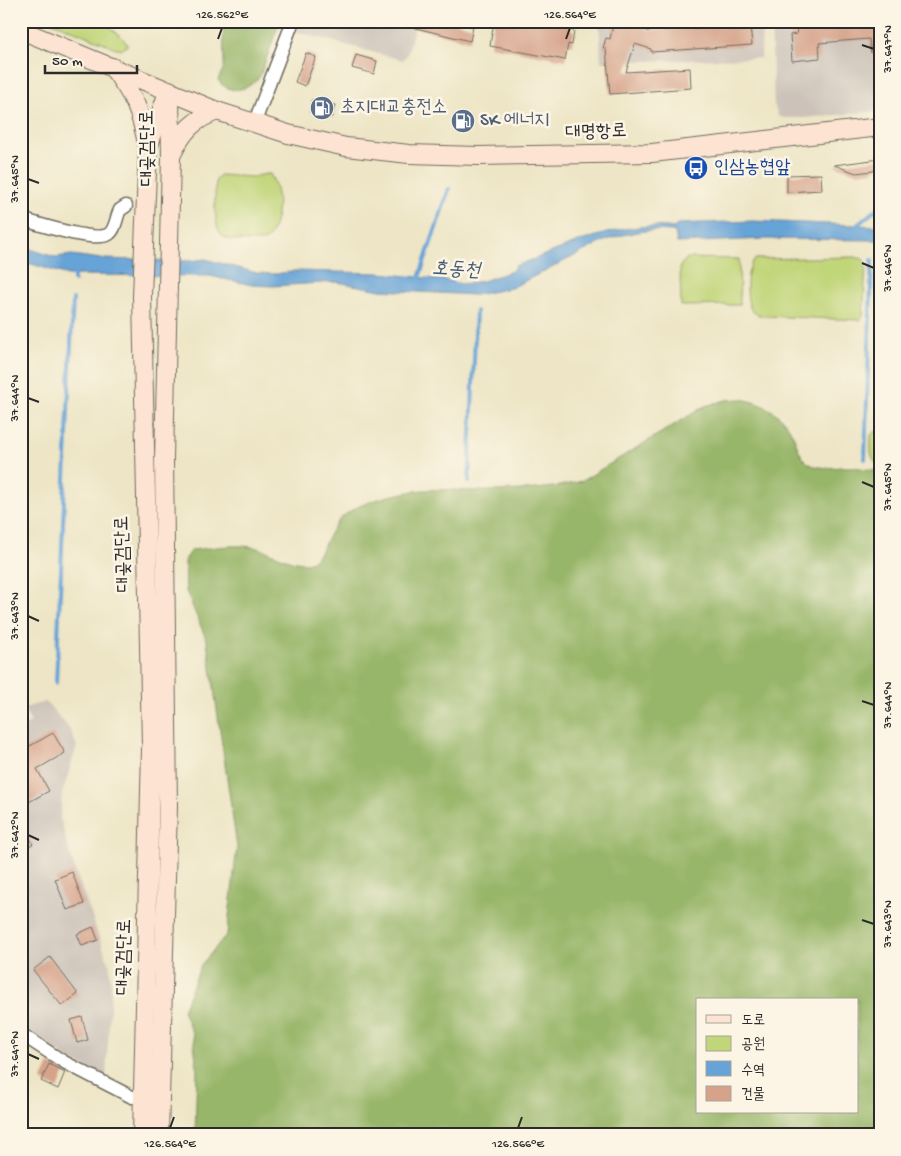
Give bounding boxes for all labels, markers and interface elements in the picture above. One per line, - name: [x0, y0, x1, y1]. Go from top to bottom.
- text: 126.562°E: [195, 9, 248, 23]
- text: 126.564°E: [543, 9, 596, 23]
- text: 37.647°N: [882, 25, 896, 74]
- scale bar: [45, 42, 138, 74]
- text: 50 m: [52, 53, 83, 71]
- fuel station icon: 초지대교충전소: [309, 95, 335, 121]
- place label: 초지대교충전소: [340, 97, 447, 120]
- fuel station icon: SK 에너지: [450, 108, 476, 134]
- street label: 대곶검단로: [137, 110, 160, 186]
- place label: SK 에너지: [480, 110, 550, 133]
- street label: 대명항로: [565, 120, 627, 146]
- text: 37.645°N: [9, 155, 23, 204]
- bus stop icon: 인삼농협앞: [683, 155, 709, 181]
- place label: 인삼농협앞: [714, 157, 790, 180]
- text: 37.646°N: [882, 244, 896, 293]
- water label: 호동천: [431, 258, 483, 284]
- text: 37.644°N: [9, 374, 23, 422]
- text: 37.645°N: [882, 463, 896, 512]
- street label: 대곶검단로: [112, 516, 136, 592]
- text: 37.643°N: [9, 592, 23, 641]
- text: 37.644°N: [882, 681, 896, 729]
- text: 37.642°N: [9, 811, 23, 860]
- text: 37.643°N: [882, 900, 896, 949]
- street label: 대곶검단로: [112, 918, 138, 996]
- legend: [696, 998, 858, 1114]
- text: 도로: [741, 1012, 765, 1030]
- text: 37.641°N: [9, 1031, 23, 1078]
- text: 공원: [741, 1036, 765, 1054]
- text: 수역: [741, 1062, 765, 1080]
- text: 건물: [741, 1086, 765, 1104]
- text: 126.564°E: [143, 1138, 196, 1152]
- text: 126.566°E: [491, 1138, 544, 1152]

